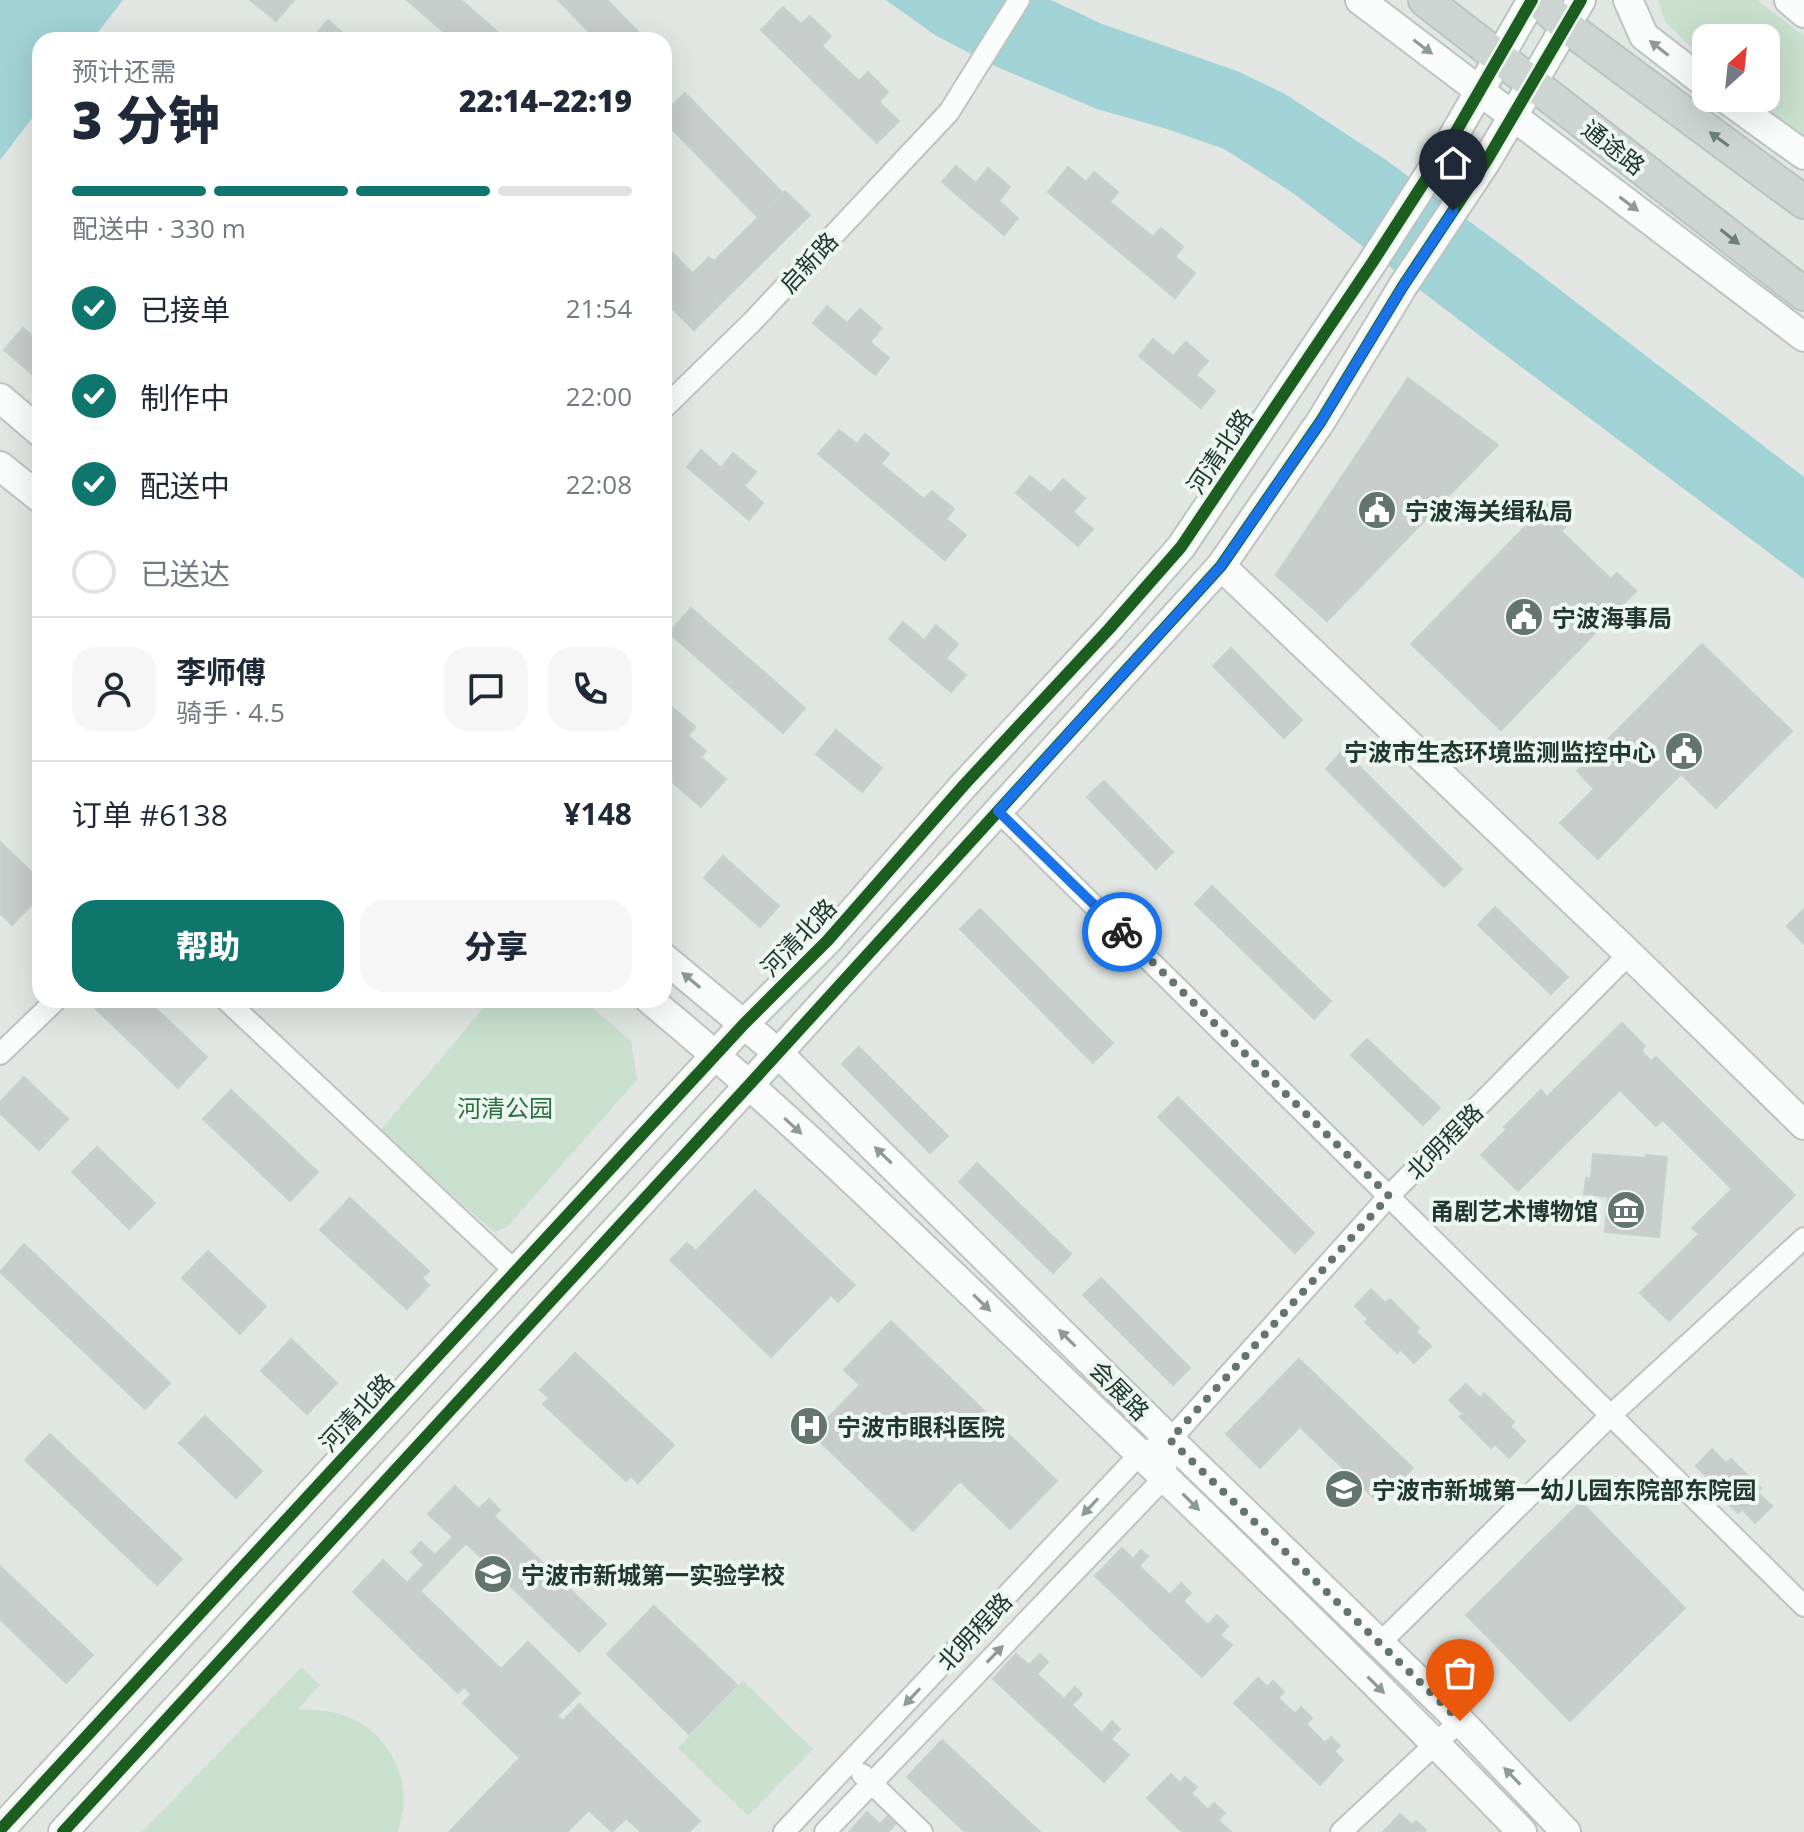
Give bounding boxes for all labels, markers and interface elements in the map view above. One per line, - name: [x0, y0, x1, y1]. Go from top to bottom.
- north arrow: [1692, 24, 1780, 112]
- map controls: [1692, 24, 1780, 112]
- one-way arrow: [1412, 38, 1433, 54]
- one-way arrow: [1649, 41, 1669, 57]
- text: 预计还需: [72, 53, 176, 89]
- text: 22:14–22:19: [459, 80, 632, 121]
- text: 3 分钟: [72, 83, 220, 154]
- street label: 通途路: [1575, 112, 1653, 182]
- pin: [1419, 129, 1487, 211]
- one-way arrow: [1708, 132, 1729, 147]
- icon: home: [1431, 141, 1475, 185]
- one-way arrow: [1619, 196, 1639, 212]
- text: 配送中 · 330 m: [72, 210, 246, 246]
- street label: 启新路: [771, 224, 845, 300]
- one-way arrow: [1720, 228, 1740, 244]
- icon: check: [72, 286, 116, 330]
- text: 已接单: [140, 289, 230, 330]
- text: 21:54: [566, 290, 632, 326]
- icon: check: [72, 374, 116, 418]
- text: 制作中: [140, 377, 230, 418]
- text: 22:00: [566, 378, 632, 414]
- street label: 河清北路: [1178, 402, 1260, 500]
- icon: check: [72, 462, 116, 506]
- text: 配送中: [140, 465, 230, 506]
- text: 22:08: [566, 466, 632, 502]
- public building icon: 宁波海关缉私局: [1356, 489, 1398, 531]
- place label: 宁波海关缉私局: [1405, 494, 1573, 527]
- text: 已送达: [140, 553, 230, 594]
- public building icon: 宁波海事局: [1503, 596, 1545, 638]
- place label: 宁波海事局: [1552, 601, 1672, 634]
- button: person: [72, 647, 156, 731]
- button: chat: [444, 647, 528, 731]
- button: phone: [548, 647, 632, 731]
- text: 李师傅: [176, 651, 266, 692]
- text: 骑手 · 4.5: [176, 694, 285, 730]
- public building icon: 宁波市生态环境监测监控中心: [1663, 730, 1705, 772]
- place label: 宁波市生态环境监测监控中心: [1344, 735, 1656, 768]
- text: ¥148: [563, 793, 632, 834]
- text: 订单 #6138: [72, 794, 228, 835]
- street label: 河清北路: [753, 891, 843, 983]
- courier: [1082, 892, 1162, 972]
- button: 帮助: [72, 900, 344, 992]
- button: 分享: [360, 900, 632, 992]
- icon: bike: [1100, 910, 1144, 954]
- one-way arrow: [681, 972, 701, 989]
- park label: 河清公园: [457, 1091, 553, 1124]
- street label: 北明程路: [1398, 1095, 1490, 1187]
- one-way arrow: [783, 1116, 802, 1134]
- one-way arrow: [874, 1147, 893, 1165]
- museum icon: 甬剧艺术博物馆: [1605, 1189, 1647, 1231]
- place label: 甬剧艺术博物馆: [1430, 1194, 1598, 1227]
- one-way arrow: [973, 1294, 992, 1312]
- one-way arrow: [1058, 1329, 1077, 1348]
- street label: 会展路: [1083, 1353, 1157, 1427]
- street label: 河清北路: [311, 1366, 401, 1458]
- hospital icon: 宁波市眼科医院: [788, 1405, 830, 1447]
- place label: 宁波市眼科医院: [837, 1410, 1005, 1443]
- school or university icon: 宁波市新城第一幼儿园东院部东院园: [1323, 1468, 1365, 1510]
- place label: 宁波市新城第一幼儿园东院部东院园: [1372, 1473, 1756, 1506]
- one-way arrow: [1181, 1492, 1200, 1511]
- one-way arrow: [1082, 1497, 1100, 1516]
- school or university icon: 宁波市新城第一实验学校: [472, 1553, 514, 1595]
- place label: 宁波市新城第一实验学校: [521, 1558, 785, 1591]
- street label: 北明程路: [929, 1585, 1019, 1677]
- pin: [1426, 1639, 1494, 1721]
- one-way arrow: [985, 1645, 1004, 1664]
- icon: bag: [1438, 1651, 1482, 1695]
- one-way arrow: [1366, 1675, 1385, 1693]
- one-way arrow: [904, 1687, 922, 1706]
- one-way arrow: [1503, 1767, 1522, 1786]

